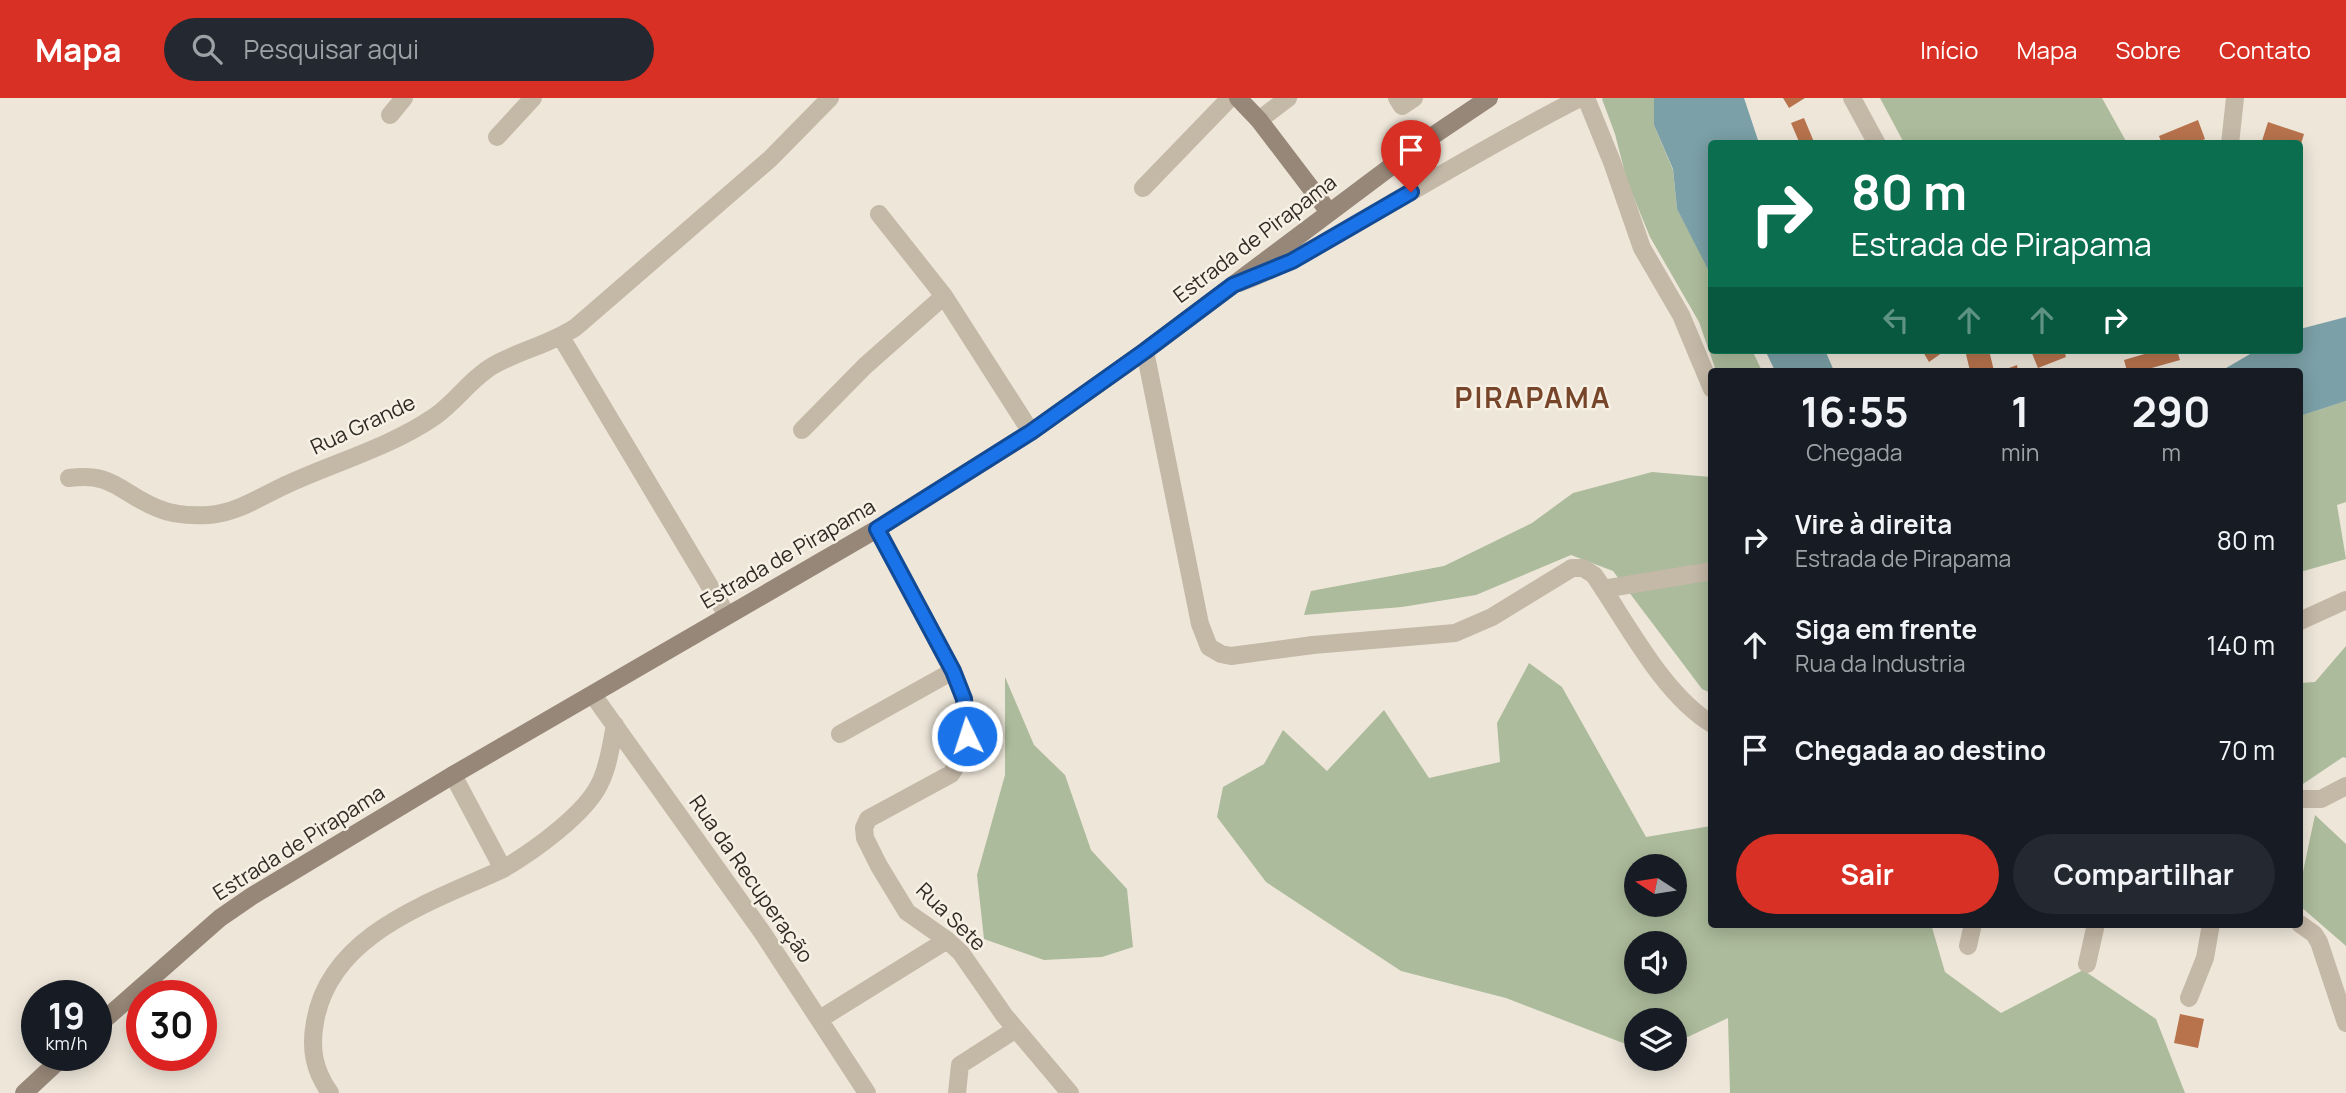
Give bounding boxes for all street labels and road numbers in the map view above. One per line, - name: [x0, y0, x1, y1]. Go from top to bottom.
- street label: Estrada de Pirapama: [1167, 168, 1342, 309]
- street label: Rua Grande: [306, 388, 419, 461]
- street label: Estrada de Pirapama: [695, 492, 880, 615]
- street label: Estrada de Pirapama: [207, 778, 390, 906]
- street label: Rua da Recuperação: [683, 789, 820, 968]
- street label: Rua Sete: [911, 876, 993, 957]

